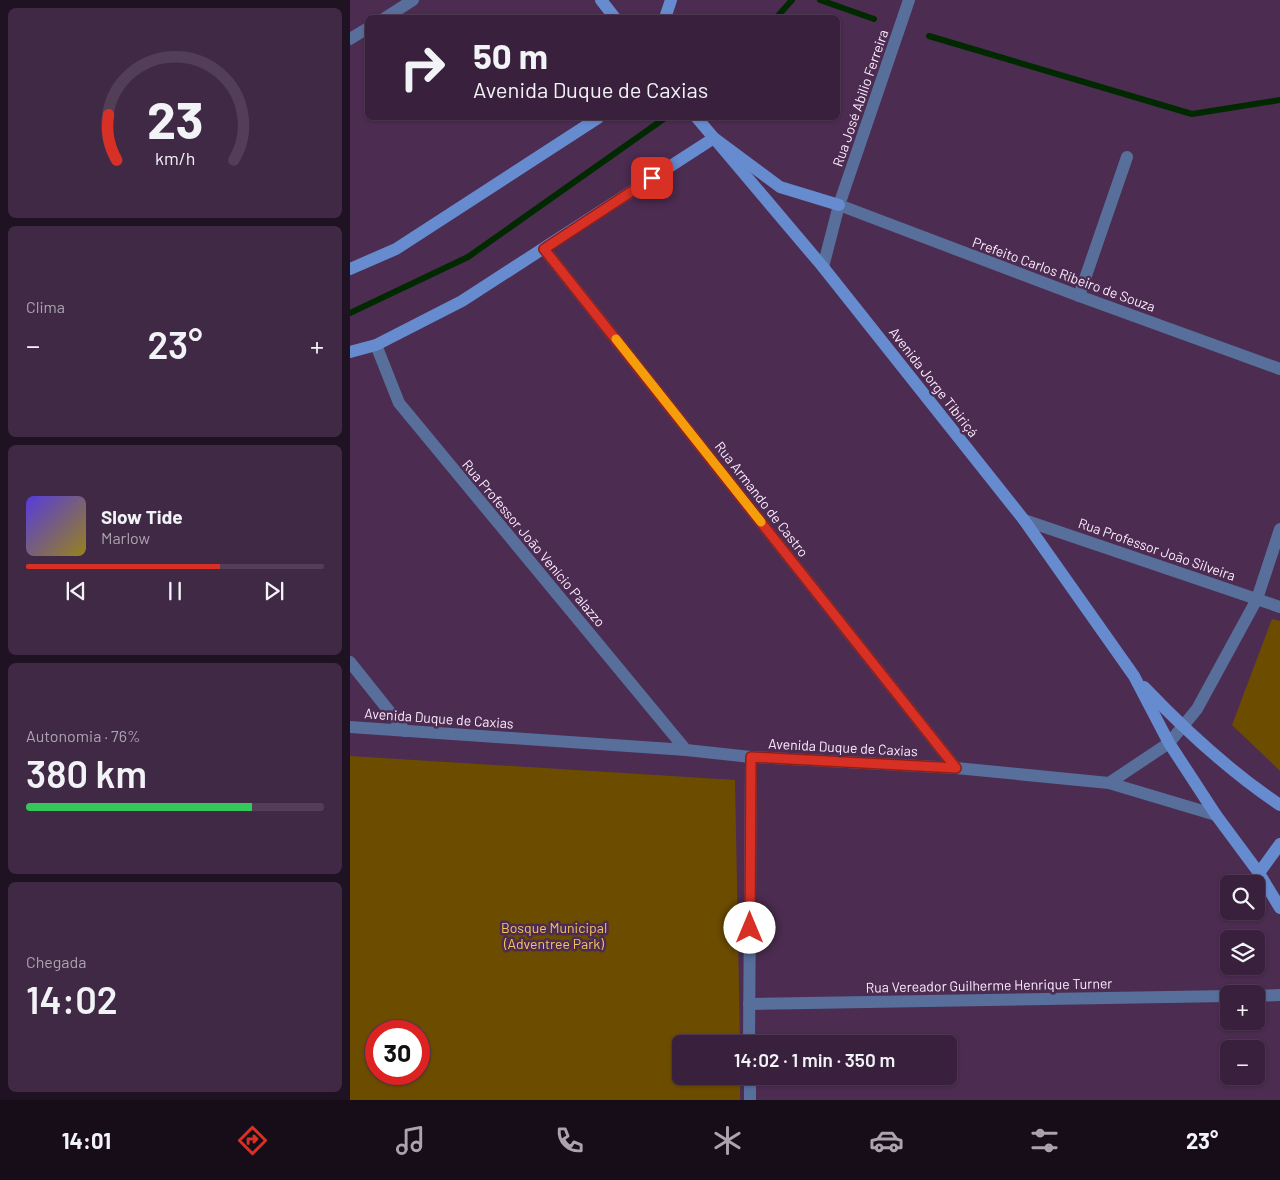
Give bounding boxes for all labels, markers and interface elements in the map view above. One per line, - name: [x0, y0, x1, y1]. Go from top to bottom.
- street label: Rua José Abilio Ferreira: [829, 27, 891, 169]
- text: 50 m: [473, 34, 548, 76]
- icon: right: [390, 35, 455, 100]
- text: Avenida Duque de Caxias: [473, 76, 708, 102]
- text: 23: [147, 87, 203, 149]
- text: km/h: [155, 147, 195, 169]
- pin: [631, 157, 673, 199]
- icon: arrive: [638, 164, 666, 192]
- street label: Prefeito Carlos Ribeiro de Souza: [970, 233, 1158, 315]
- text: Clima: [26, 297, 65, 316]
- text: 23°: [147, 321, 203, 367]
- street label: Avenida Jorge Tibiriçá: [886, 324, 982, 440]
- text: −: [26, 328, 40, 362]
- text: +: [310, 328, 324, 362]
- street label: Rua Armando de Castro: [712, 438, 812, 560]
- street label: Rua Professor João Venício Palazzo: [459, 456, 609, 630]
- text: Slow Tide: [101, 505, 183, 528]
- street label: Rua Professor João Silveira: [1076, 514, 1238, 584]
- text: Marlow: [101, 528, 150, 547]
- icon: previous: [62, 577, 90, 605]
- icon: pause: [161, 577, 189, 605]
- icon: next: [260, 577, 288, 605]
- street label: Avenida Duque de Caxias: [364, 704, 515, 732]
- text: Autonomia · 76%: [26, 726, 140, 745]
- street label: Avenida Duque de Caxias: [768, 735, 918, 759]
- text: 380 km: [26, 750, 147, 796]
- map controls: [1220, 875, 1265, 1085]
- button: search: [1220, 875, 1265, 920]
- position arrow: [723, 901, 775, 953]
- park label: Bosque Municipal (Adventree Park): [501, 919, 607, 952]
- button: layers: [1220, 930, 1265, 975]
- text: Chegada: [26, 952, 86, 971]
- street label: Rua Vereador Guilherme Henrique Turner: [866, 974, 1112, 996]
- text: 14:02: [26, 976, 118, 1022]
- button: +: [1220, 985, 1265, 1030]
- speed limit sign: 30: [365, 1020, 430, 1085]
- button: −: [1220, 1040, 1265, 1085]
- text: 14:02 · 1 min · 350 m: [734, 1048, 895, 1071]
- icon: directions: [235, 1123, 270, 1158]
- icon: music: [393, 1123, 428, 1158]
- icon: phone: [552, 1123, 587, 1158]
- icon: climate: [710, 1123, 745, 1158]
- icon: car: [869, 1123, 904, 1158]
- icon: filters: [1027, 1123, 1062, 1158]
- text: 14:01: [62, 1127, 111, 1153]
- text: 23°: [1186, 1127, 1218, 1153]

